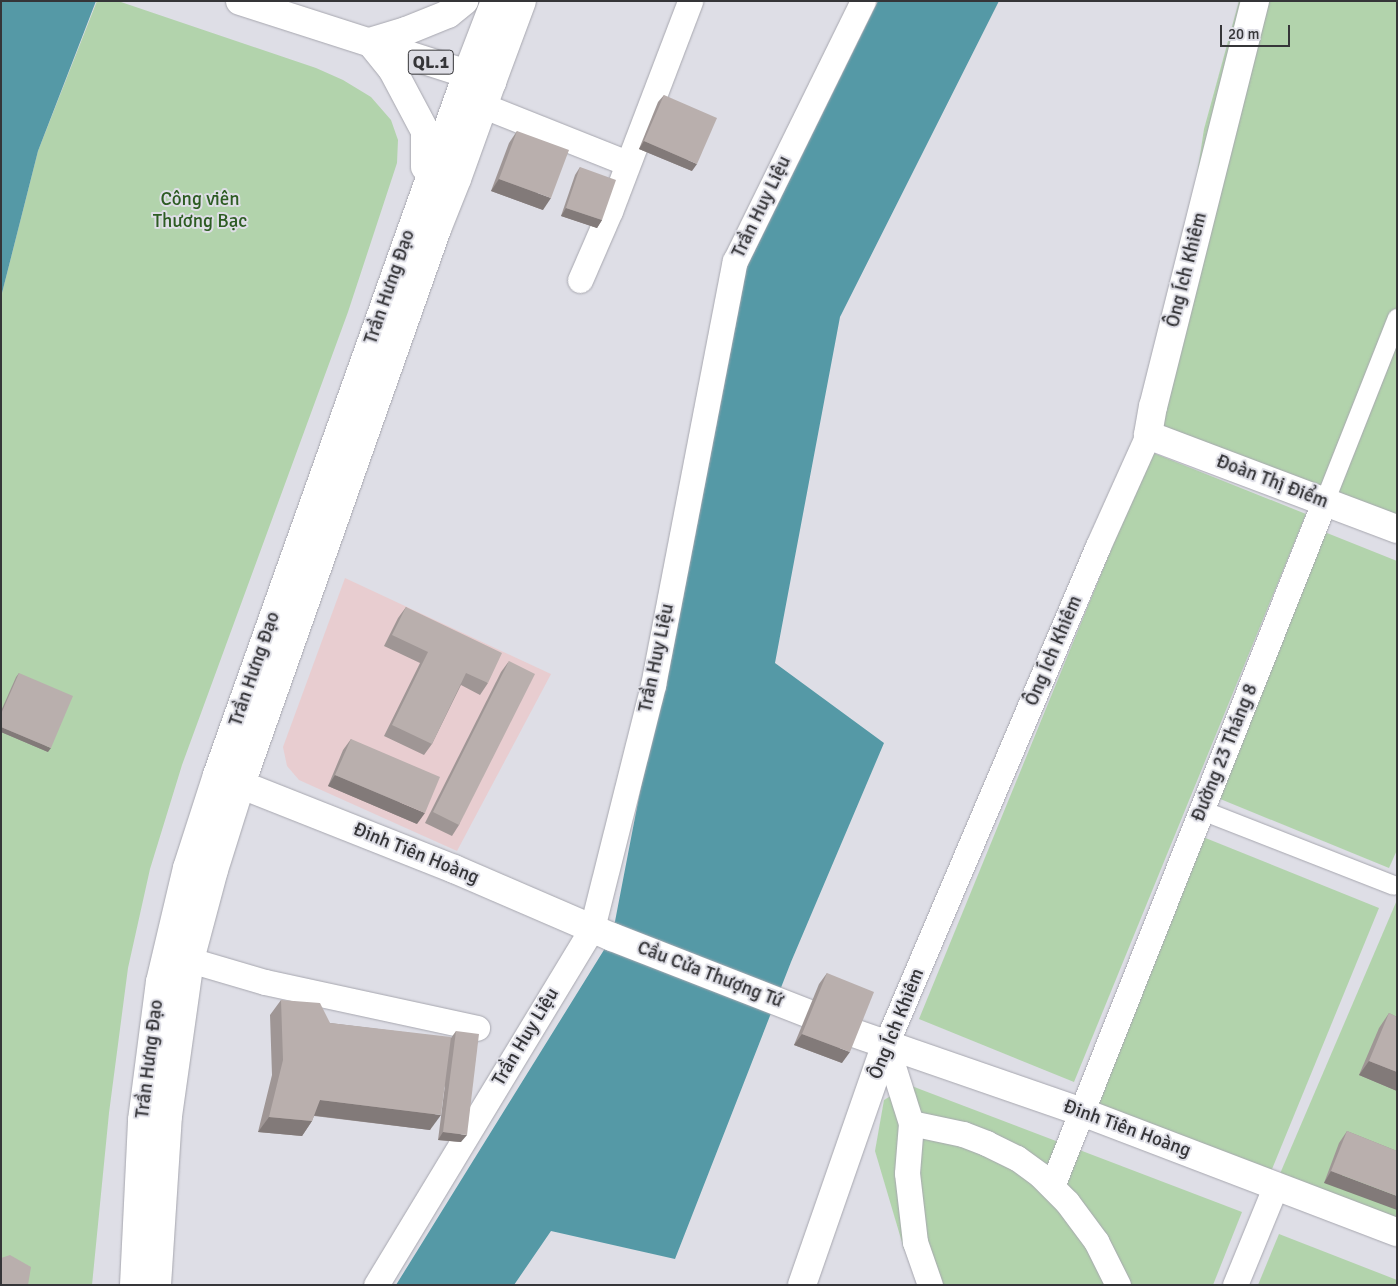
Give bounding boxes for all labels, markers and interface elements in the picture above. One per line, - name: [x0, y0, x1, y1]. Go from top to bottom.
- scale bar: [1223, 15, 1293, 47]
- text: 20 m: [1228, 25, 1259, 43]
- road number: QL.1: [407, 46, 455, 78]
- street label: Trần Huy Liệu: [728, 152, 796, 262]
- park label: Công viên Thương Bạc: [153, 189, 247, 233]
- street label: Ông Ích Khiêm: [1162, 210, 1212, 330]
- street label: Trần Hưng Đạo: [360, 227, 420, 347]
- street label: Đoàn Thị Điểm: [1213, 450, 1331, 514]
- street label: Ông Ích Khiêm: [1021, 592, 1087, 710]
- street label: Trần Huy Liệu: [634, 602, 680, 714]
- street label: Trần Hưng Đạo: [225, 609, 285, 729]
- street label: Đường 23 Tháng 8: [1187, 681, 1263, 825]
- street label: Đinh Tiên Hoàng: [350, 818, 482, 890]
- street label: Cầu Cửa Thượng Tứ: [634, 937, 786, 1013]
- street label: Ông Ích Khiêm: [864, 965, 930, 1083]
- street label: Trần Huy Liệu: [488, 984, 564, 1090]
- street label: Trần Hưng Đạo: [131, 998, 169, 1120]
- street label: Đinh Tiên Hoàng: [1060, 1095, 1194, 1163]

